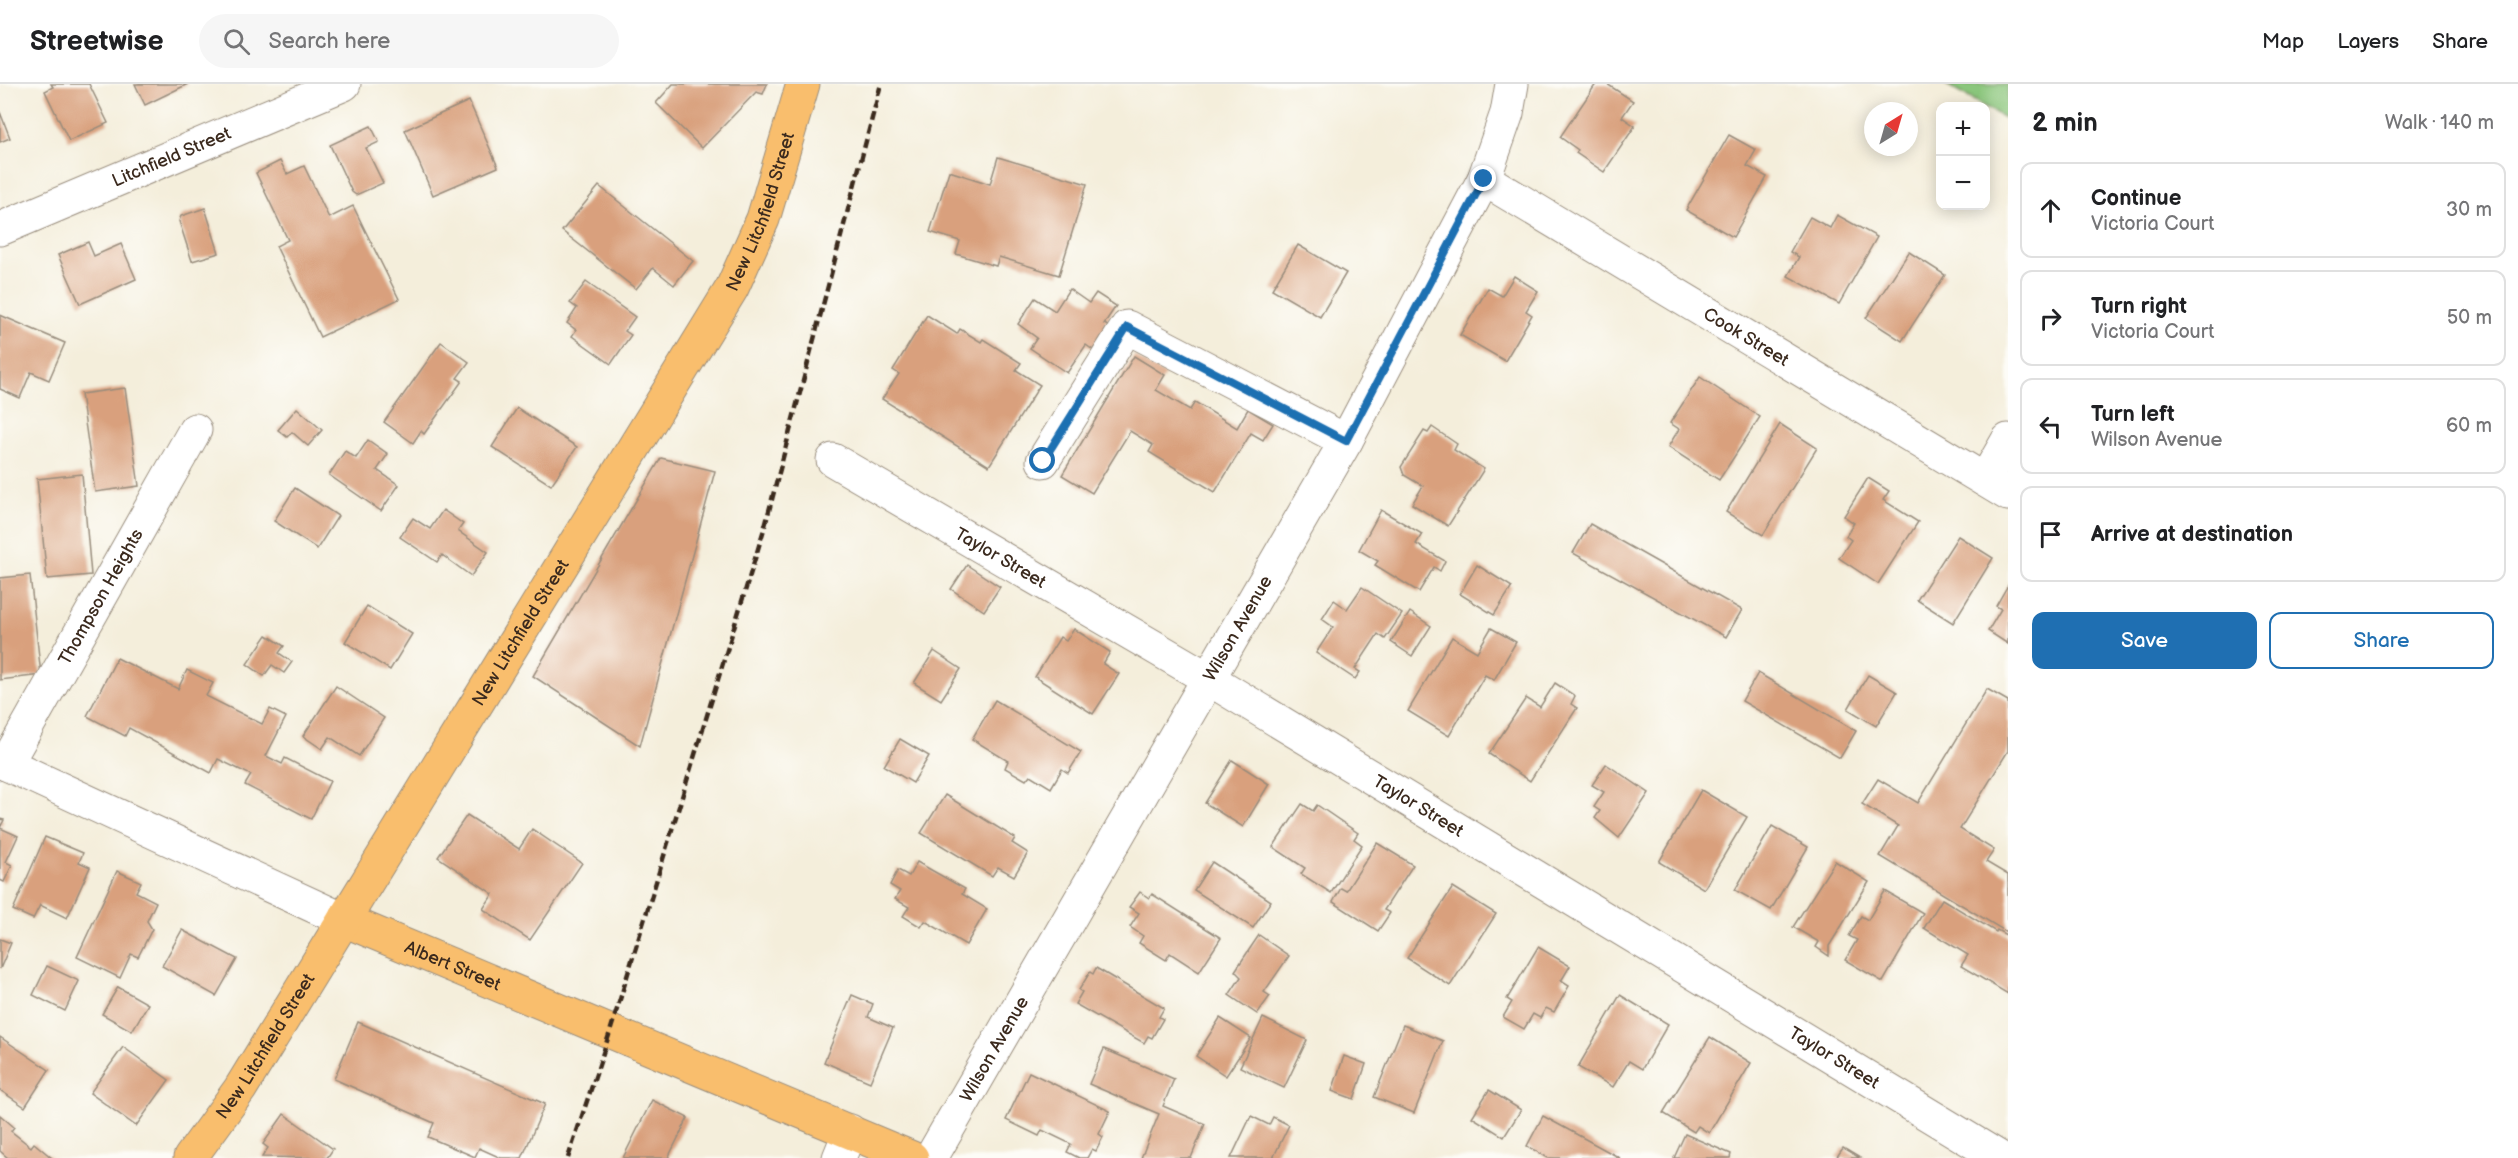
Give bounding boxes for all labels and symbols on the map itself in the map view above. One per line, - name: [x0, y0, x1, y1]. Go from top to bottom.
- north arrow: [1864, 102, 1918, 156]
- street label: Litchfield Street: [109, 122, 234, 191]
- street label: New Litchfield Street: [722, 129, 799, 294]
- route end: [1470, 165, 1496, 191]
- street label: Cook Street: [1700, 303, 1793, 371]
- route start: [1029, 447, 1055, 473]
- street label: Taylor Street: [951, 523, 1050, 593]
- street label: Thompson Heights: [54, 525, 147, 669]
- street label: New Litchfield Street: [468, 555, 574, 710]
- street label: Wilson Avenue: [1199, 572, 1276, 685]
- street label: Taylor Street: [1369, 770, 1468, 841]
- street label: Albert Street: [402, 936, 504, 995]
- street label: New Litchfield Street: [211, 969, 319, 1123]
- street label: Wilson Avenue: [955, 992, 1033, 1105]
- street label: Taylor Street: [1785, 1022, 1884, 1093]

